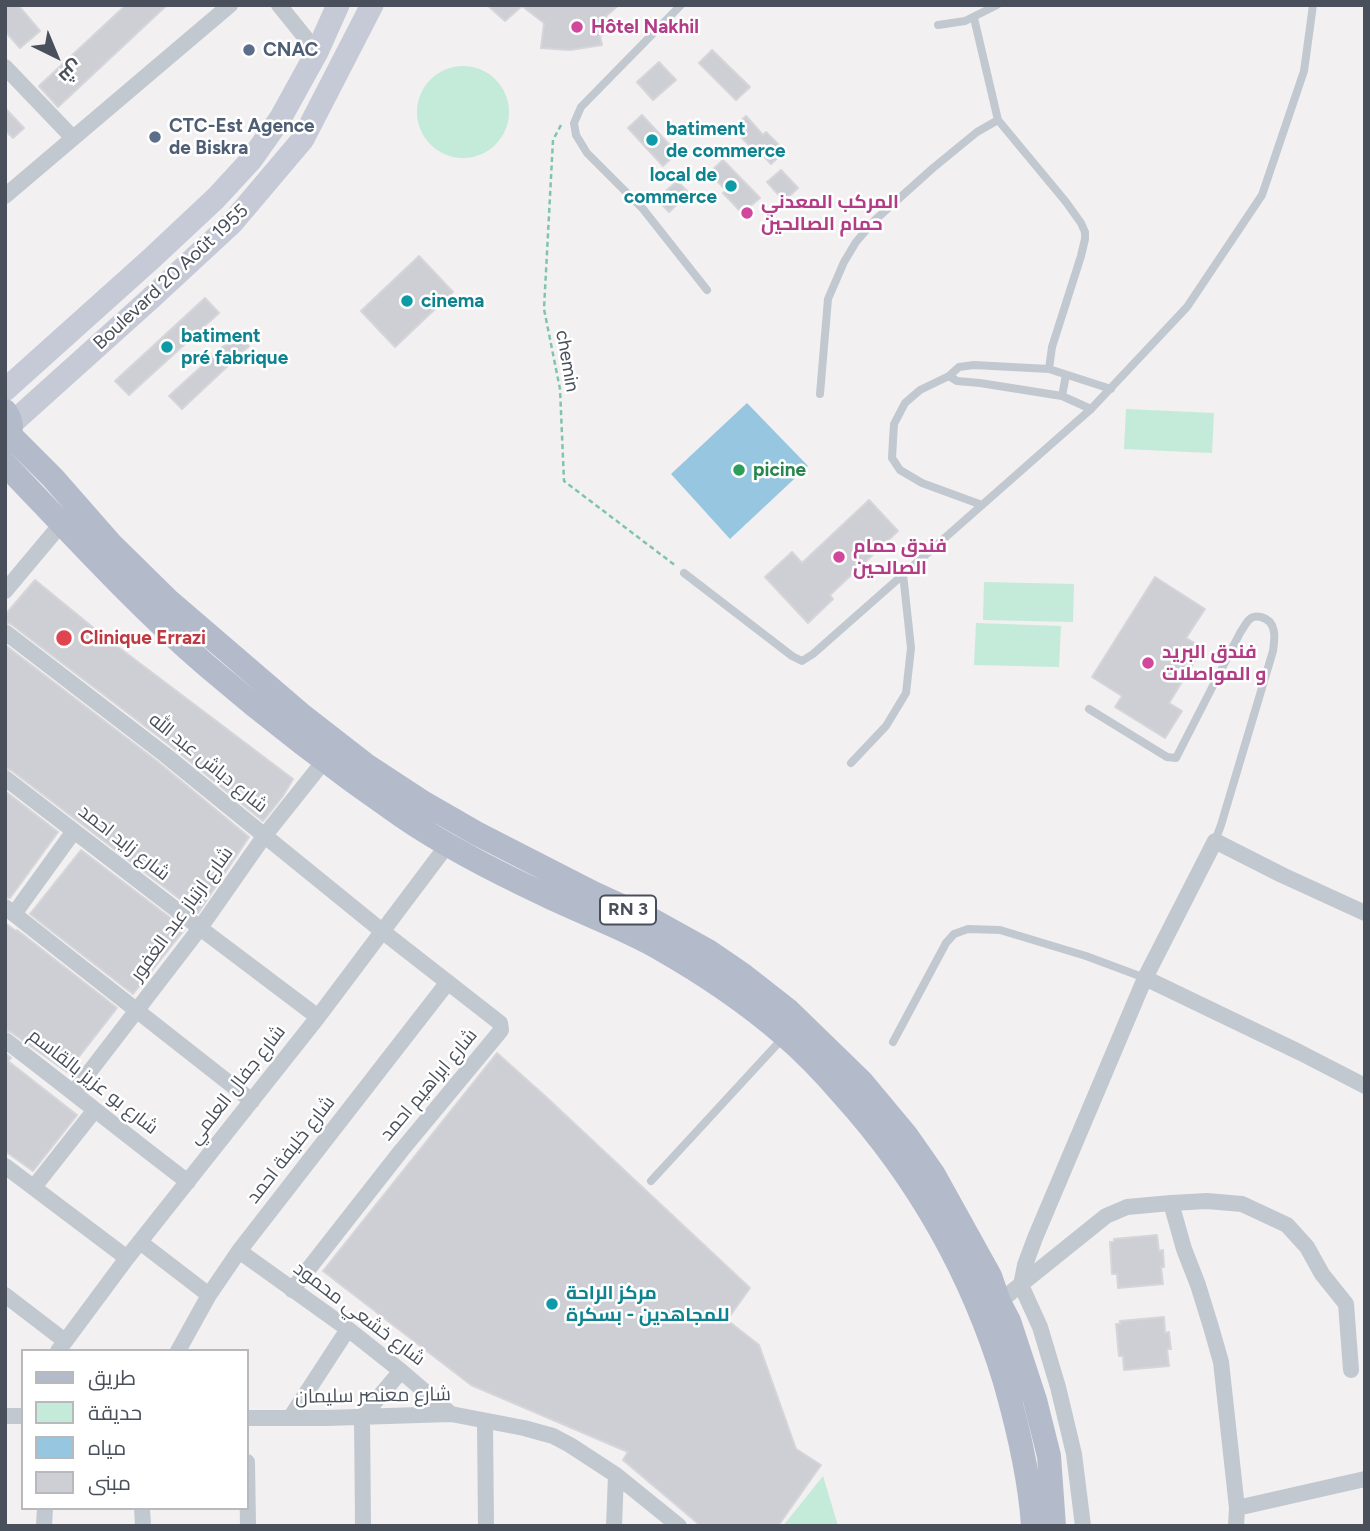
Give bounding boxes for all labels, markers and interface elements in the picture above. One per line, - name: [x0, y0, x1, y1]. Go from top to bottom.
- place label: Hôtel Nakhil: [591, 16, 699, 38]
- marker: Hôtel Nakhil: [569, 19, 585, 35]
- north arrow: [21, 21, 91, 91]
- place label: CNAC: [263, 39, 318, 61]
- marker: CNAC: [241, 42, 257, 58]
- text: ش: [54, 55, 87, 88]
- place label: CTC-Est Agence de Biskra: [169, 115, 315, 159]
- place label: batiment de commerce: [666, 118, 786, 162]
- marker: CTC-Est Agence de Biskra: [147, 129, 163, 145]
- marker: batiment de commerce: [644, 132, 660, 148]
- place label: local de commerce: [624, 164, 717, 208]
- marker: local de commerce: [723, 178, 739, 194]
- place label: المركب المعدني حمام الصالحين: [761, 191, 899, 235]
- street label: Boulevard 20 Août 1955: [89, 199, 253, 355]
- marker: المركب المعدني حمام الصالحين: [739, 205, 755, 221]
- place label: cinema: [421, 290, 484, 312]
- marker: cinema: [399, 293, 415, 309]
- place label: batiment pré fabrique: [181, 325, 288, 369]
- street label: chemin: [550, 328, 584, 394]
- marker: batiment pré fabrique: [159, 339, 175, 355]
- place label: picine: [753, 459, 806, 481]
- marker: picine: [731, 462, 747, 478]
- place label: فندق حمام الصالحين: [853, 535, 947, 579]
- marker: فندق حمام الصالحين: [831, 549, 847, 565]
- place label: Clinique Errazi: [80, 627, 206, 649]
- marker: Clinique Errazi: [54, 628, 74, 648]
- place label: فندق البريد و المواصلات: [1162, 641, 1266, 685]
- marker: فندق البريد و المواصلات: [1140, 655, 1156, 671]
- street label: شارع دباش عبد الله: [144, 708, 272, 818]
- street label: شارع زايد احمد: [74, 800, 174, 886]
- street label: شارع ارتباز عبد الغفور: [126, 843, 238, 985]
- road number: RN 3: [600, 896, 656, 925]
- street label: شارع جفال العلمي: [183, 1021, 291, 1149]
- street label: شارع بو عزيز بالقاسم: [24, 1024, 162, 1140]
- street label: شارع ابراهيم احمد: [376, 1024, 482, 1146]
- street label: شارع خليفة احمد: [242, 1092, 340, 1208]
- street label: شارع خشعي محمود: [289, 1257, 429, 1371]
- place label: مركز الراحة للمجاهدين - بسكرة: [566, 1282, 730, 1326]
- marker: مركز الراحة للمجاهدين - بسكرة: [544, 1296, 560, 1312]
- legend: [21, 1349, 248, 1510]
- text: طريق: [88, 1365, 136, 1390]
- street label: شارع معنصر سليمان: [295, 1383, 451, 1409]
- text: حديقة: [88, 1400, 142, 1425]
- text: مياه: [88, 1435, 126, 1460]
- text: مبنى: [88, 1470, 131, 1495]

